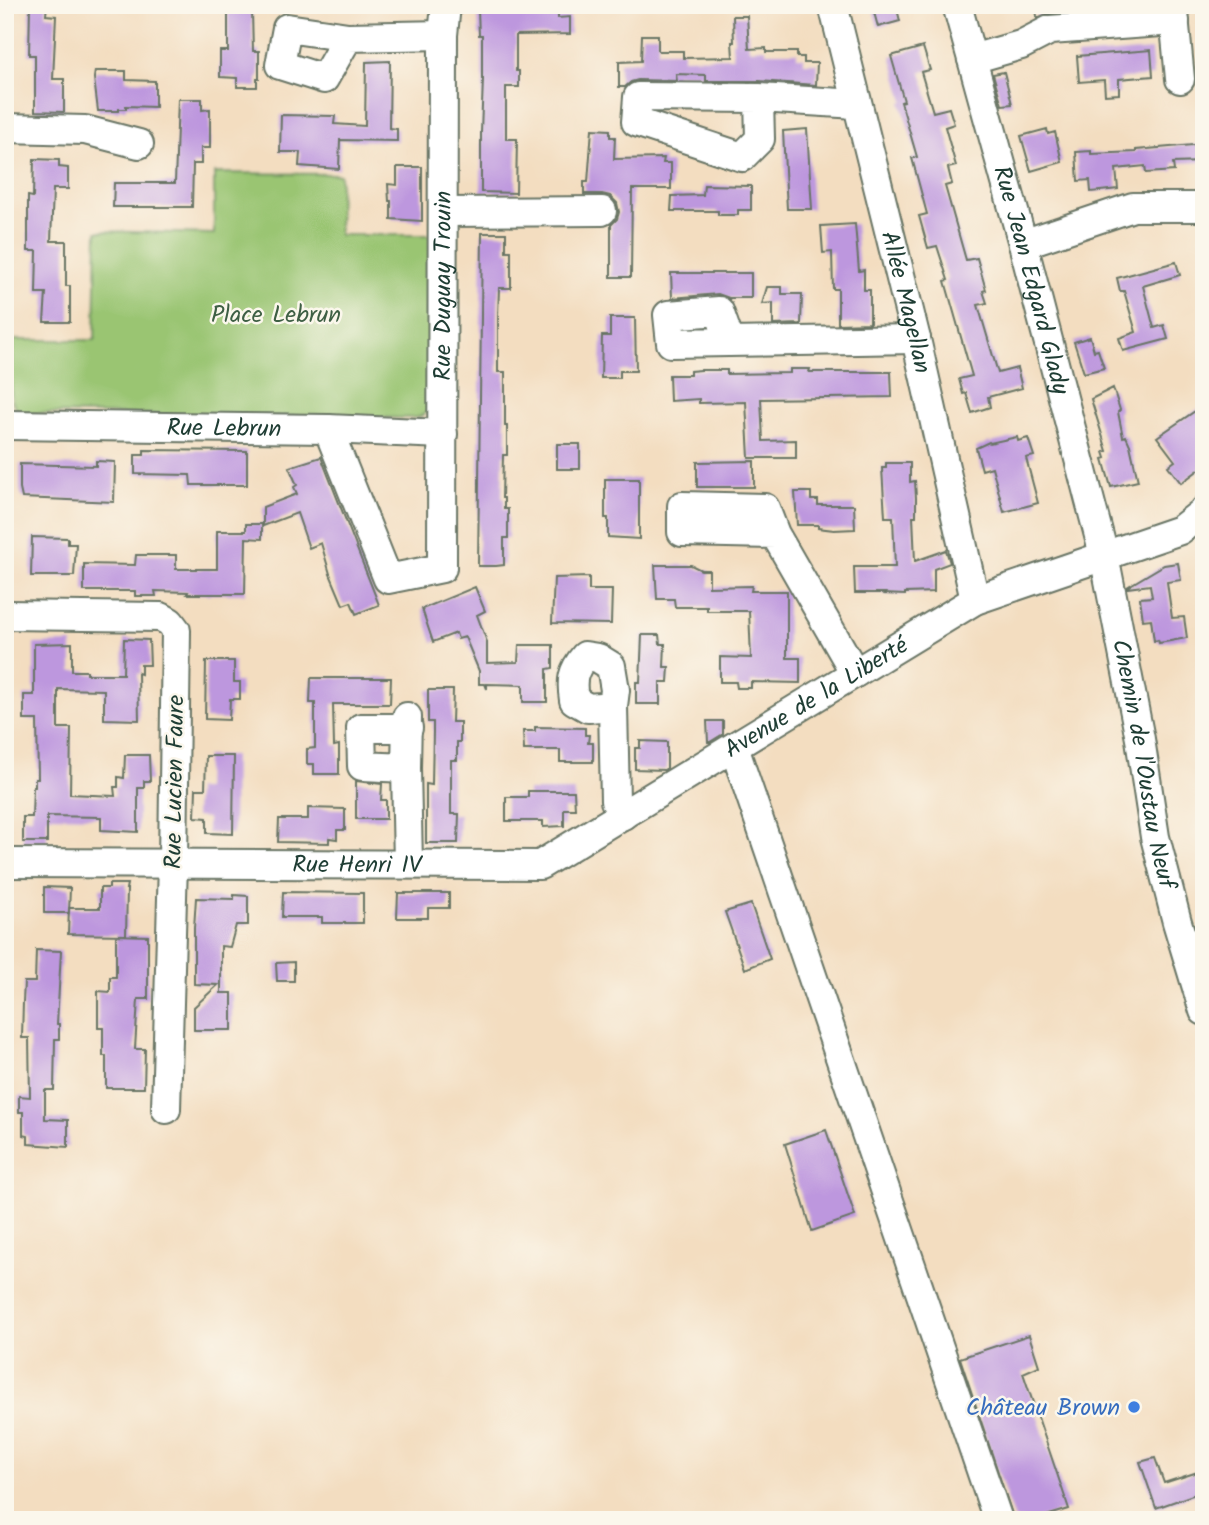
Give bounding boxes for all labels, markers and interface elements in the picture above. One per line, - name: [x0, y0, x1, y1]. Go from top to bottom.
- street label: Rue Jean Edgard Glady: [981, 162, 1080, 400]
- street label: Rue Duguay Trouin: [424, 191, 464, 381]
- street label: Allée Magellan: [869, 227, 941, 377]
- park label: Place Lebrun: [211, 296, 341, 335]
- street label: Rue Lebrun: [166, 409, 282, 449]
- street label: Avenue de la Liberté: [717, 626, 918, 769]
- street label: Chemin de l'Oustau Neuf: [1100, 636, 1186, 896]
- street label: Rue Lucien Faure: [154, 694, 197, 870]
- street label: Rue Henri IV: [292, 846, 424, 886]
- place label: Château Brown: [966, 1389, 1120, 1428]
- marker: Château Brown: [1126, 1399, 1142, 1415]

